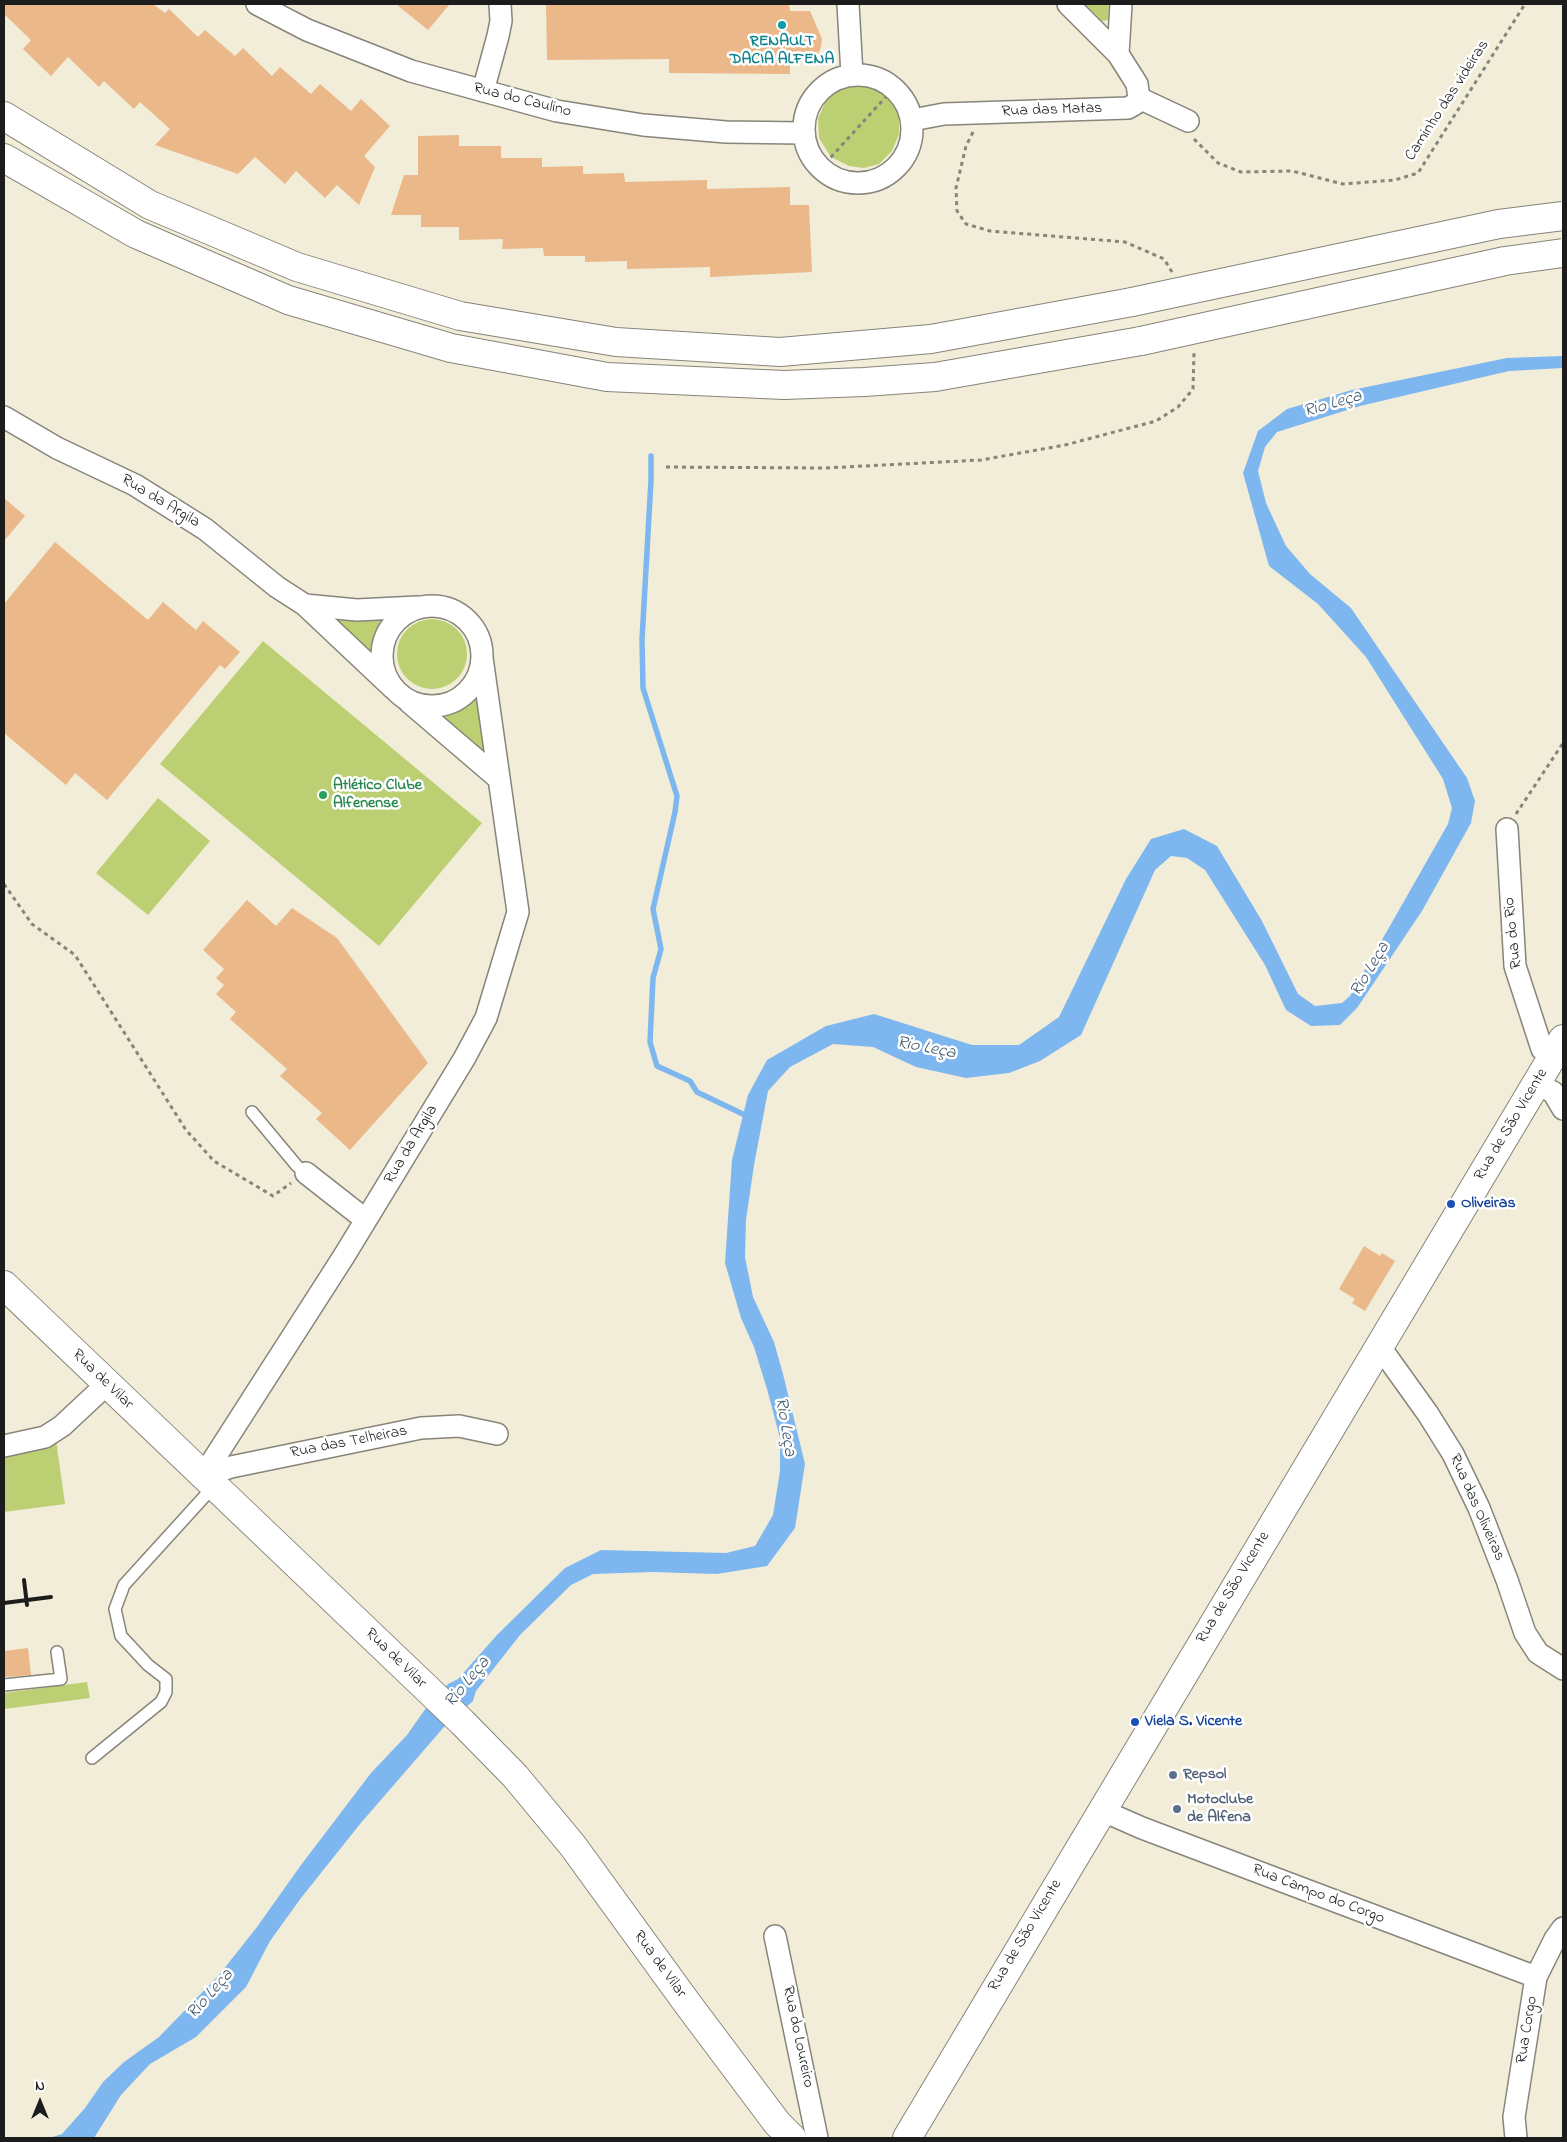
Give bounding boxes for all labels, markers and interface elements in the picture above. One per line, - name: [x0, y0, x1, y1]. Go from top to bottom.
- marker: RENAULT DACIA ALFENA: [776, 19, 788, 31]
- place label: RENAULT DACIA ALFENA: [730, 32, 834, 70]
- street label: Caminho das videiras: [1402, 37, 1494, 165]
- street label: Rua do Caulino: [471, 80, 573, 122]
- street label: Rua das Matas: [1001, 100, 1103, 122]
- water label: Rio Leça: [1301, 386, 1365, 424]
- street label: Rua da Argila: [117, 471, 203, 533]
- place label: Atlético Clube Alfenense: [333, 776, 422, 814]
- marker: Atlético Clube Alfenense: [317, 789, 329, 801]
- street label: Rua do Rio: [1501, 896, 1527, 970]
- water label: Rio Leça: [1346, 939, 1396, 1001]
- water label: Rio Leça: [895, 1033, 957, 1065]
- street label: Rua de São Vicente: [1471, 1065, 1553, 1185]
- street label: Rua da Argila: [381, 1102, 443, 1188]
- place label: Oliveiras: [1461, 1194, 1516, 1214]
- marker: Oliveiras: [1445, 1198, 1457, 1210]
- street label: Rua de Vilar: [67, 1346, 137, 1414]
- water label: Rio Leça: [769, 1396, 799, 1458]
- street label: Rua das Telheiras: [289, 1422, 409, 1464]
- street label: Rua das Oliveiras: [1444, 1452, 1508, 1564]
- street label: Rua de São Vicente: [1193, 1528, 1275, 1648]
- street label: Rua de Vilar: [360, 1625, 430, 1693]
- water label: Rio Leça: [441, 1653, 495, 1713]
- place label: Viela S. Vicente: [1145, 1712, 1242, 1732]
- marker: Viela S. Vicente: [1129, 1716, 1141, 1728]
- place label: Repsol: [1183, 1765, 1226, 1785]
- marker: Repsol: [1167, 1769, 1179, 1781]
- place label: Motoclube de Alfena: [1187, 1790, 1253, 1828]
- marker: Motoclube de Alfena: [1171, 1803, 1183, 1815]
- street label: Rua Campo do Corgo: [1249, 1861, 1387, 1929]
- street label: Rua de São Vicente: [985, 1876, 1067, 1996]
- street label: Rua de Vilar: [628, 1928, 690, 2002]
- water label: Rio Leça: [183, 1966, 239, 2024]
- street label: Rua do Loureiro: [777, 1984, 817, 2090]
- street label: Rua Corgo: [1513, 1995, 1543, 2065]
- text: N: [35, 2076, 45, 2097]
- north arrow: [15, 2077, 65, 2127]

